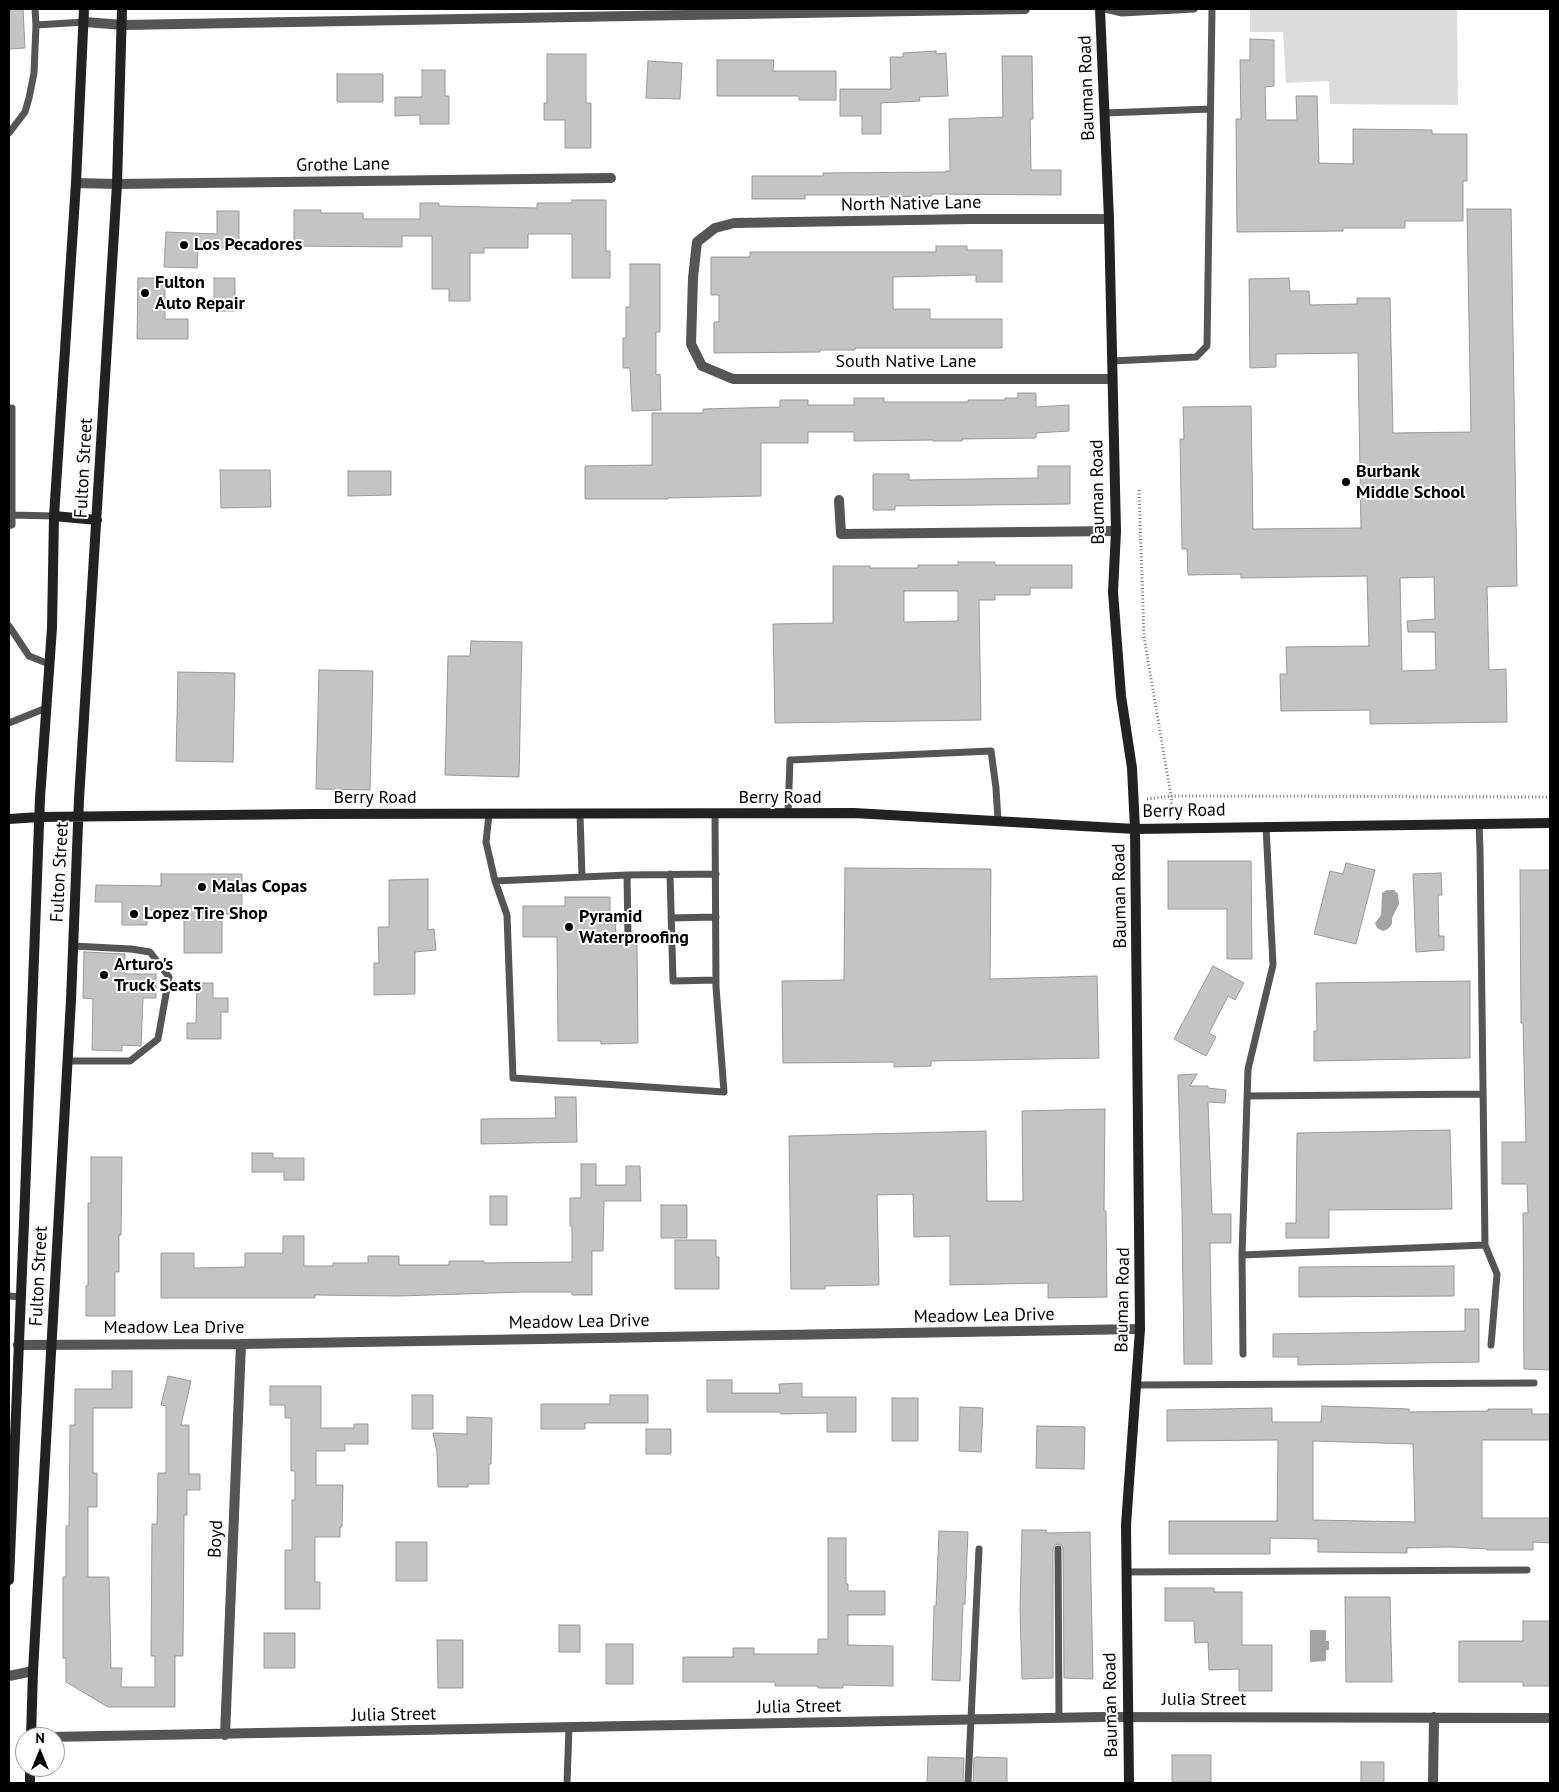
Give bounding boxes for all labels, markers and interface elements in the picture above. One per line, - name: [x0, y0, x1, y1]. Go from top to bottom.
- street label: Bauman Road: [1074, 35, 1100, 141]
- street label: Grothe Lane: [296, 153, 390, 177]
- street label: North Native Lane: [841, 192, 981, 216]
- place label: Los Pecadores: [194, 234, 302, 256]
- marker: Los Pecadores: [178, 239, 190, 251]
- place label: Fulton Auto Repair: [155, 272, 245, 314]
- marker: Fulton Auto Repair: [139, 287, 151, 299]
- street label: South Native Lane: [836, 351, 976, 373]
- street label: Fulton Street: [71, 417, 97, 519]
- street label: Bauman Road: [1086, 439, 1110, 545]
- place label: Burbank Middle School: [1356, 461, 1465, 504]
- marker: Burbank Middle School: [1340, 476, 1352, 488]
- street label: Berry Road: [333, 787, 417, 809]
- street label: Berry Road: [738, 787, 822, 809]
- street label: Berry Road: [1142, 799, 1226, 823]
- street label: Fulton Street: [47, 821, 73, 923]
- street label: Bauman Road: [1108, 843, 1132, 949]
- place label: Malas Copas: [212, 876, 307, 898]
- marker: Malas Copas: [196, 881, 208, 893]
- place label: Lopez Tire Shop: [144, 903, 268, 925]
- place label: Pyramid Waterproofing: [579, 906, 689, 949]
- marker: Lopez Tire Shop: [128, 908, 140, 920]
- marker: Pyramid Waterproofing: [563, 921, 575, 933]
- place label: Arturo's Truck Seats: [114, 954, 201, 996]
- marker: Arturo's Truck Seats: [98, 969, 110, 981]
- street label: Fulton Street: [26, 1225, 52, 1327]
- street label: Bauman Road: [1111, 1247, 1135, 1353]
- street label: Meadow Lea Drive: [913, 1304, 1055, 1328]
- street label: Meadow Lea Drive: [508, 1310, 650, 1334]
- street label: Meadow Lea Drive: [104, 1317, 244, 1339]
- street label: Boyd: [204, 1519, 228, 1559]
- street label: Bauman Road: [1099, 1652, 1123, 1758]
- street label: Julia Street: [1162, 1689, 1246, 1711]
- street label: Julia Street: [756, 1695, 842, 1719]
- street label: Julia Street: [351, 1703, 437, 1727]
- north arrow: [15, 1727, 65, 1777]
- text: N: [35, 1729, 45, 1747]

